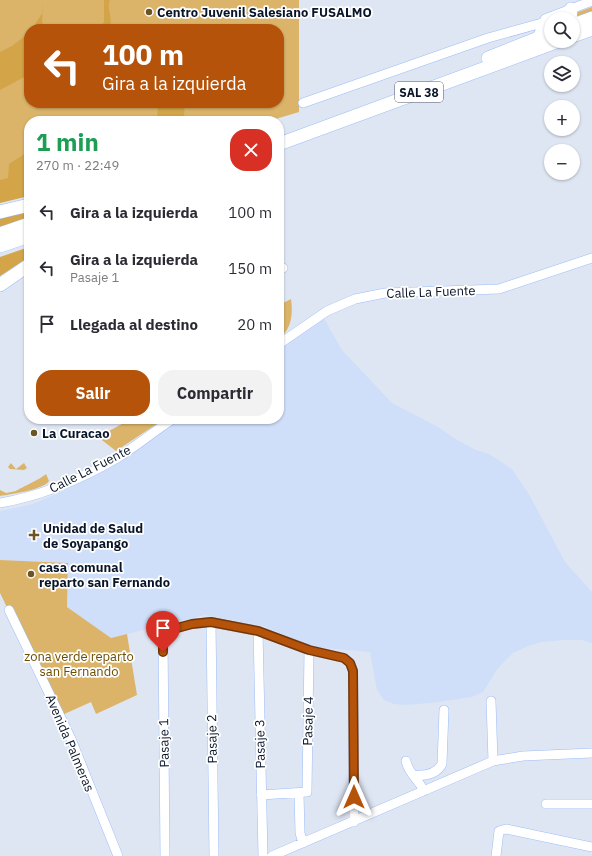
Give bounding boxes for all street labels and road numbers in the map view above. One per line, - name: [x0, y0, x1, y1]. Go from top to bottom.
- road number: SAL 38: [395, 82, 443, 102]
- street label: Calle La Fuente: [386, 282, 476, 302]
- street label: Calle La Fuente: [46, 441, 134, 497]
- street label: Avenida Palmeras: [42, 692, 98, 794]
- street label: Pasaje 4: [299, 696, 317, 746]
- street label: Pasaje 2: [203, 714, 221, 764]
- street label: Pasaje 1: [155, 718, 173, 768]
- street label: Pasaje 3: [251, 719, 269, 769]

